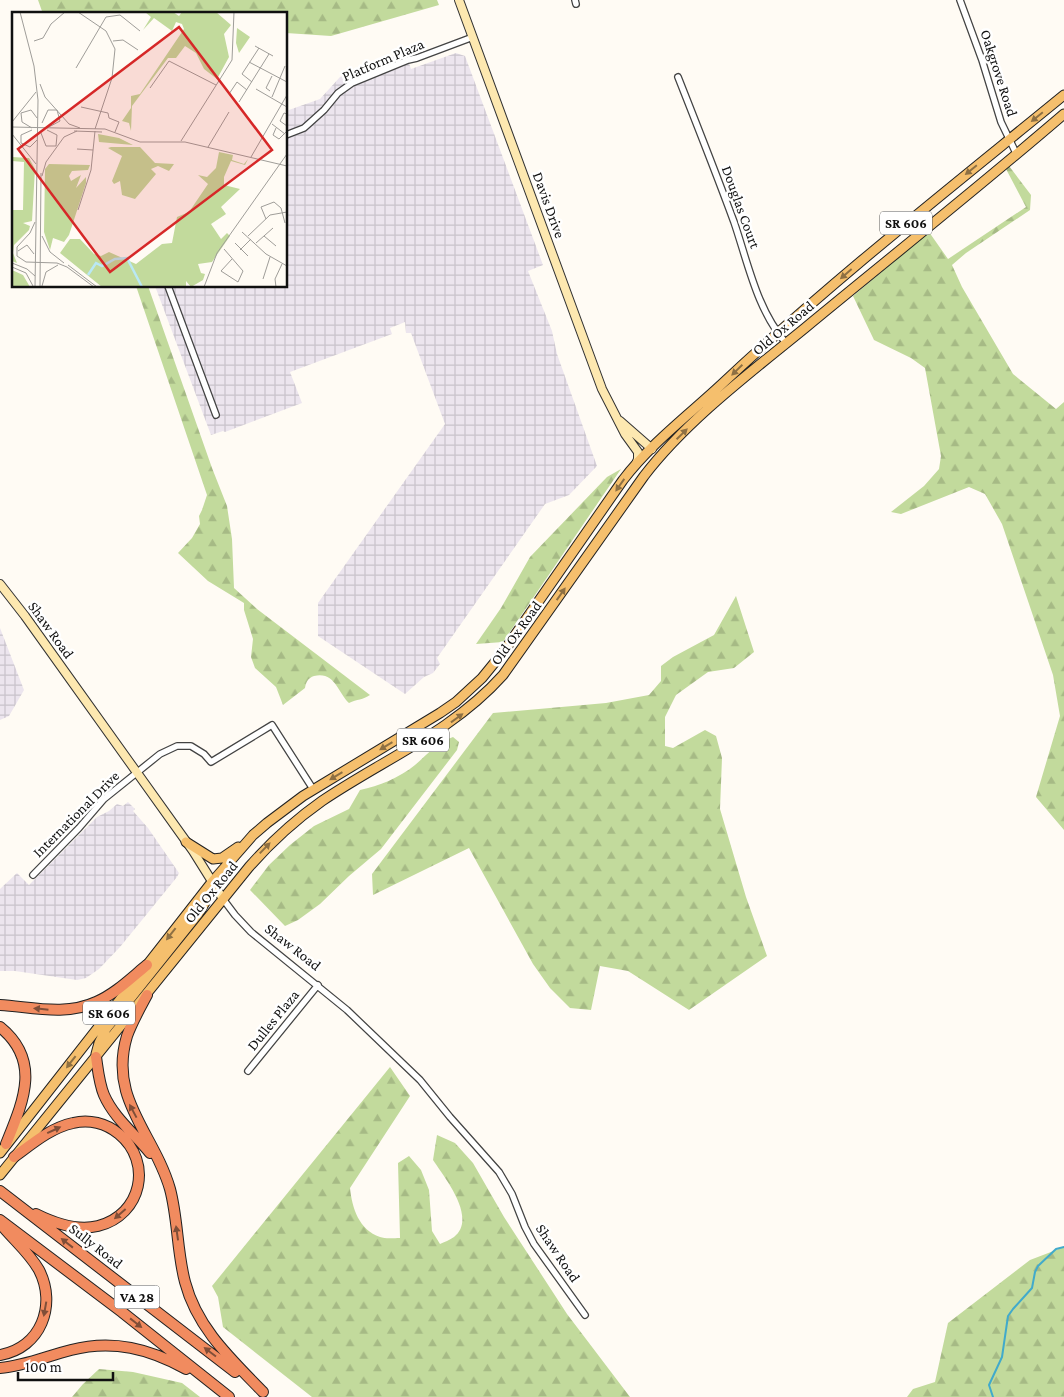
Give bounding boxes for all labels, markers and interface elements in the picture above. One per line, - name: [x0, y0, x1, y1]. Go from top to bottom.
- inset map: [12, 12, 288, 288]
- street label: Oakgrove Road: [976, 28, 1021, 119]
- street label: Platform Plaza: [340, 36, 426, 84]
- one-way arrow: [1030, 112, 1043, 123]
- street label: Douglas Court: [718, 164, 764, 252]
- one-way arrow: [965, 165, 978, 176]
- street label: Davis Drive: [530, 170, 568, 241]
- road number: SR 606: [880, 212, 932, 234]
- one-way arrow: [841, 268, 853, 280]
- street label: Old Ox Road: [749, 298, 817, 358]
- one-way arrow: [731, 364, 743, 376]
- one-way arrow: [676, 428, 688, 440]
- one-way arrow: [615, 479, 625, 492]
- one-way arrow: [556, 587, 566, 601]
- street label: Old Ox Road: [487, 598, 545, 668]
- street label: Shaw Road: [25, 599, 77, 662]
- one-way arrow: [450, 713, 464, 723]
- road number: SR 606: [397, 728, 449, 752]
- one-way arrow: [380, 742, 393, 751]
- street label: International Drive: [30, 767, 123, 860]
- one-way arrow: [330, 771, 343, 780]
- one-way arrow: [259, 843, 271, 855]
- street label: Old Ox Road: [181, 858, 241, 926]
- street label: Shaw Road: [262, 920, 324, 974]
- one-way arrow: [166, 927, 177, 940]
- street label: Dulles Plaza: [244, 987, 302, 1053]
- road number: SR 606: [83, 1001, 135, 1024]
- one-way arrow: [33, 1005, 49, 1013]
- one-way arrow: [65, 1055, 76, 1068]
- one-way arrow: [129, 1104, 137, 1118]
- one-way arrow: [47, 1126, 61, 1134]
- one-way arrow: [114, 1208, 127, 1219]
- street label: Sully Road: [66, 1220, 126, 1273]
- street label: Shaw Road: [533, 1221, 583, 1285]
- one-way arrow: [173, 1225, 181, 1241]
- one-way arrow: [60, 1238, 74, 1248]
- road number: VA 28: [114, 1285, 160, 1308]
- one-way arrow: [41, 1301, 49, 1317]
- one-way arrow: [129, 1318, 142, 1329]
- one-way arrow: [204, 1347, 217, 1358]
- scale bar: [18, 1350, 112, 1382]
- text: 100 m: [25, 1359, 62, 1375]

